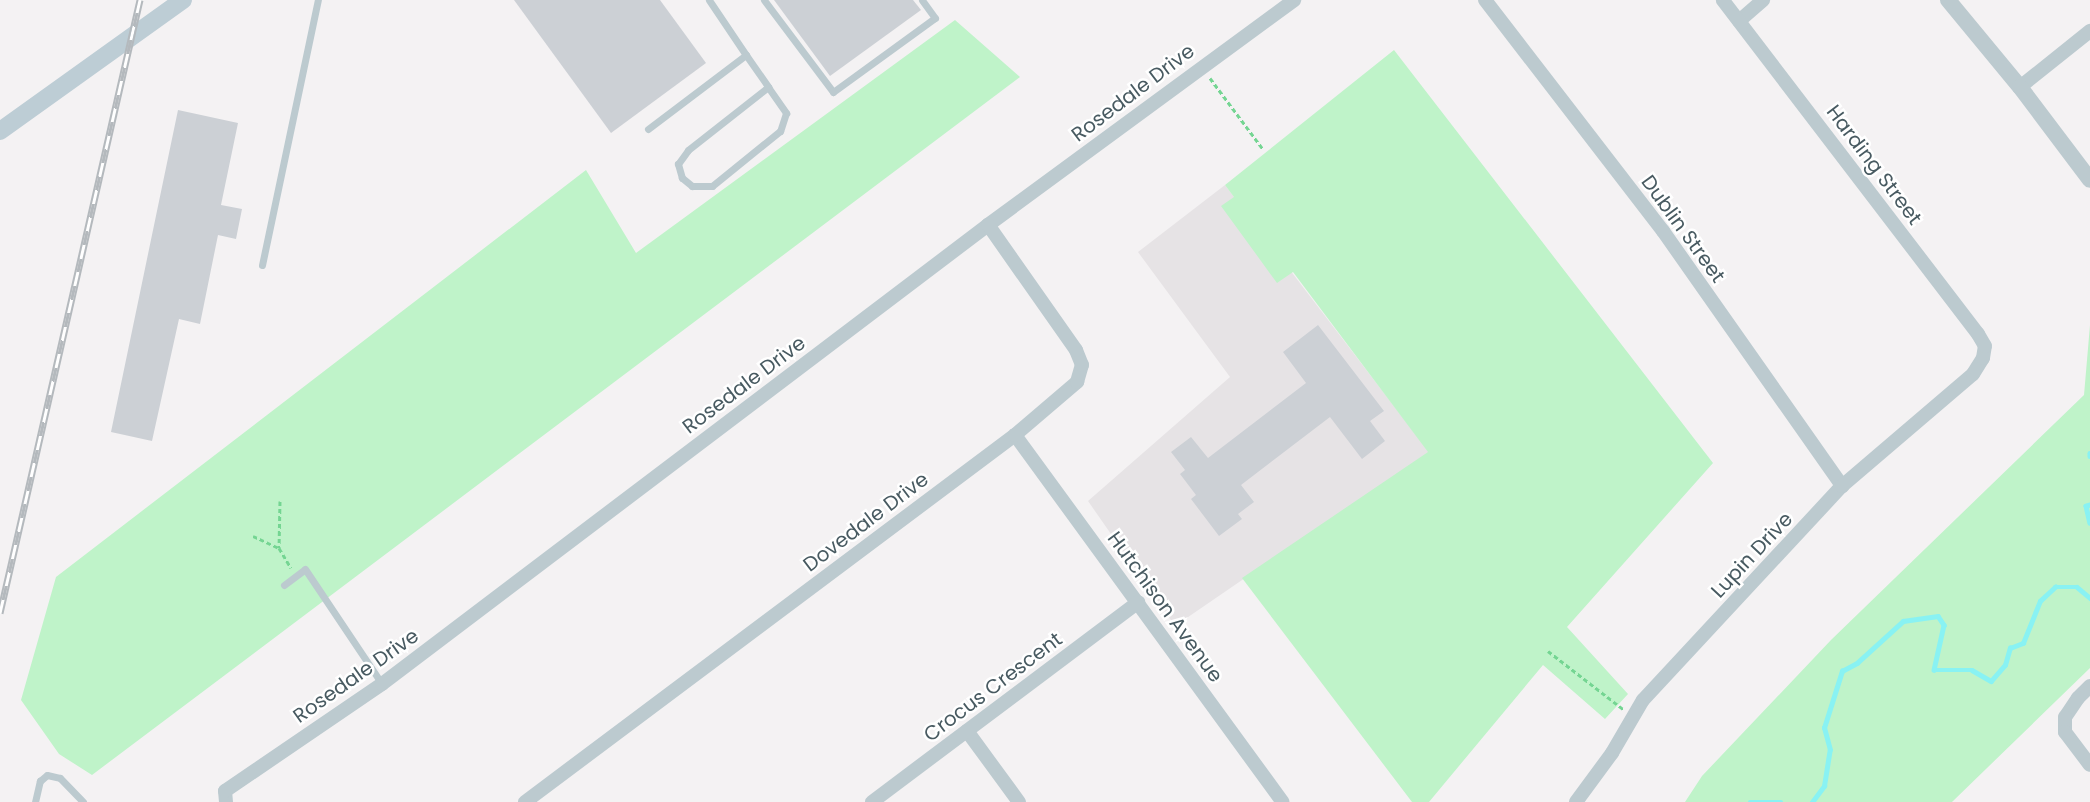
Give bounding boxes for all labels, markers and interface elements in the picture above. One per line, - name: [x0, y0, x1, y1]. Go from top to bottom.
- street label: Rosedale Drive: [1067, 39, 1199, 147]
- street label: Harding Street: [1821, 100, 1927, 230]
- street label: Dublin Street: [1636, 171, 1730, 287]
- street label: Rosedale Drive: [678, 331, 810, 439]
- street label: Dovedale Drive: [799, 467, 933, 577]
- street label: Lupin Drive: [1706, 507, 1798, 603]
- street label: Hutchison Avenue: [1102, 527, 1228, 687]
- street label: Rosedale Drive: [289, 624, 423, 728]
- street label: Crocus Crescent: [919, 627, 1067, 747]

